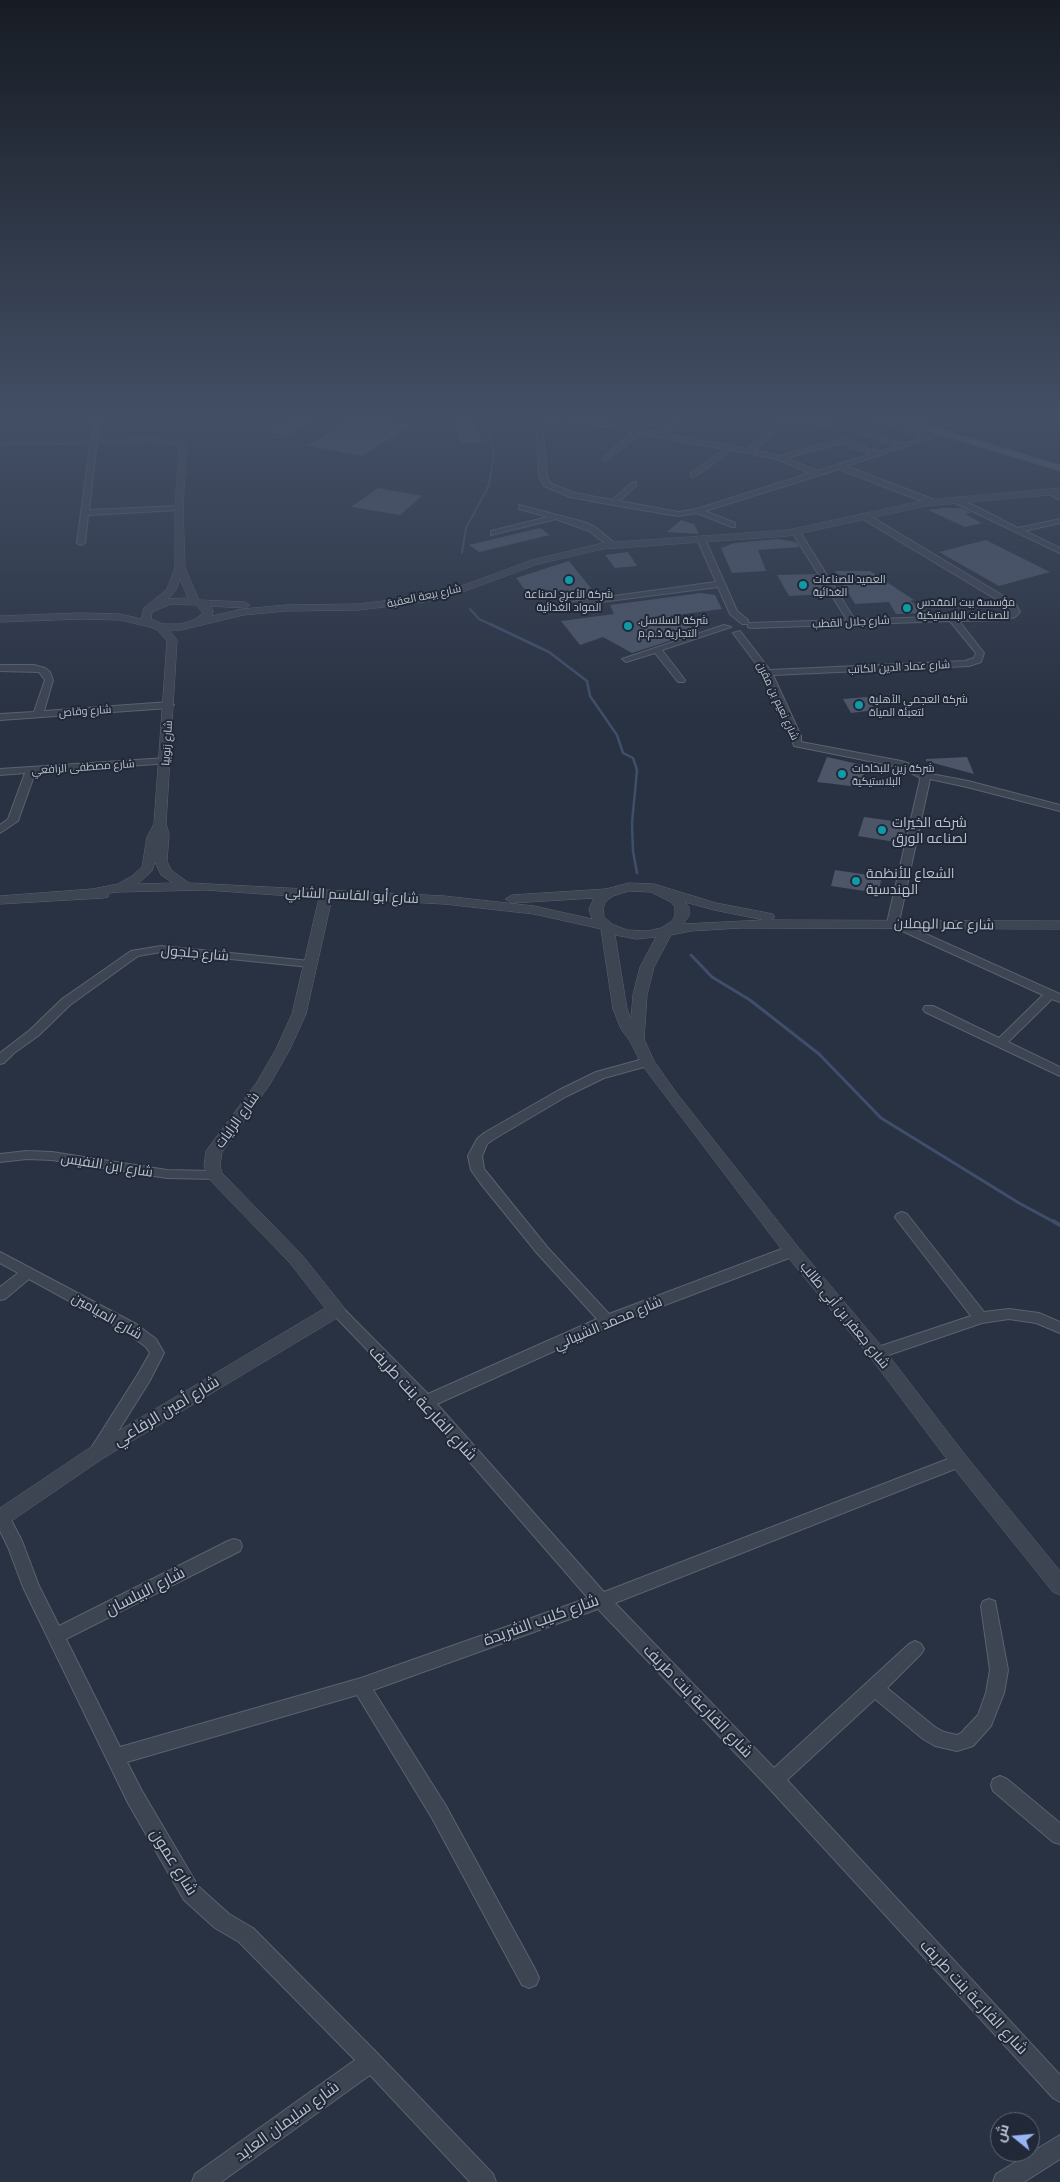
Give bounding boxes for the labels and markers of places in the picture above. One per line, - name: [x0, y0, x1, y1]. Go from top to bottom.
- place label: العميد للصناعات الغذائية: [813, 572, 886, 598]
- marker: شركة الأعرج لصناعة المواد الغذائية: [563, 574, 575, 586]
- marker: العميد للصناعات الغذائية: [797, 579, 809, 591]
- place label: شركة الأعرج لصناعة المواد الغذائية: [525, 587, 613, 613]
- place label: مؤسسة بيت المقدس للصناعات البلاستيكية: [917, 595, 1015, 621]
- marker: مؤسسة بيت المقدس للصناعات البلاستيكية: [901, 602, 913, 614]
- place label: .شركة السلاسل التجارية ذ.م.م: [638, 613, 708, 639]
- marker: .شركة السلاسل التجارية ذ.م.م: [622, 620, 634, 632]
- place label: شركة العجمي الأهلية لتعبئة المياة: [869, 692, 968, 718]
- marker: شركة العجمي الأهلية لتعبئة المياة: [853, 699, 865, 711]
- place label: شركة زين للبخاخات البلاستيكية: [852, 761, 934, 787]
- marker: شركة زين للبخاخات البلاستيكية: [836, 768, 848, 780]
- place label: شركه الخيرات لصناعه الورق: [892, 814, 967, 846]
- marker: شركه الخيرات لصناعه الورق: [876, 824, 888, 836]
- place label: الشعاع للأنظمة الهندسية: [866, 865, 955, 898]
- marker: الشعاع للأنظمة الهندسية: [850, 875, 862, 887]

